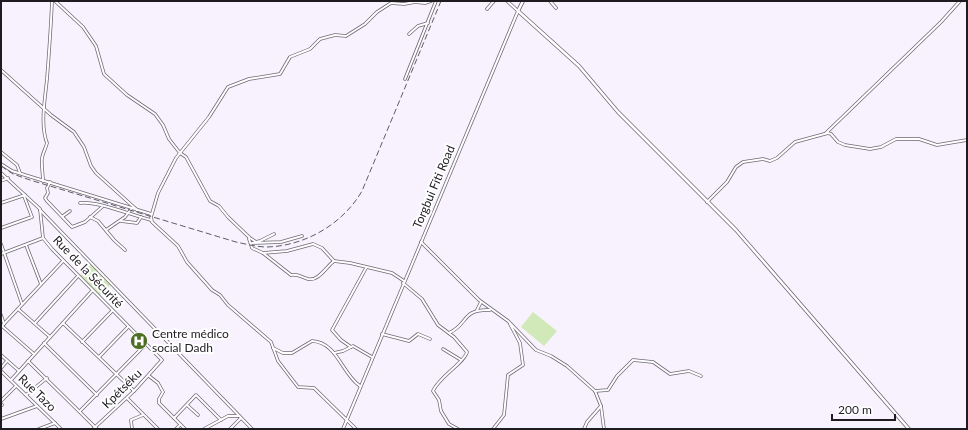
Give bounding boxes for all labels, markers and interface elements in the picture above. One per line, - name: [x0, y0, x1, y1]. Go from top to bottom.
- street label: Torgbui Fiti Road: [409, 143, 458, 231]
- street label: Rue de la Sécurité: [50, 232, 127, 311]
- place label: Centre médico social Dadh: [152, 326, 229, 355]
- hospital icon: Centre médico social Dadh: [129, 331, 149, 351]
- street label: Kpétséku: [99, 366, 144, 411]
- street label: Rue Tazo: [15, 371, 60, 414]
- scale bar: [832, 396, 895, 422]
- text: 200 m: [838, 402, 872, 417]

